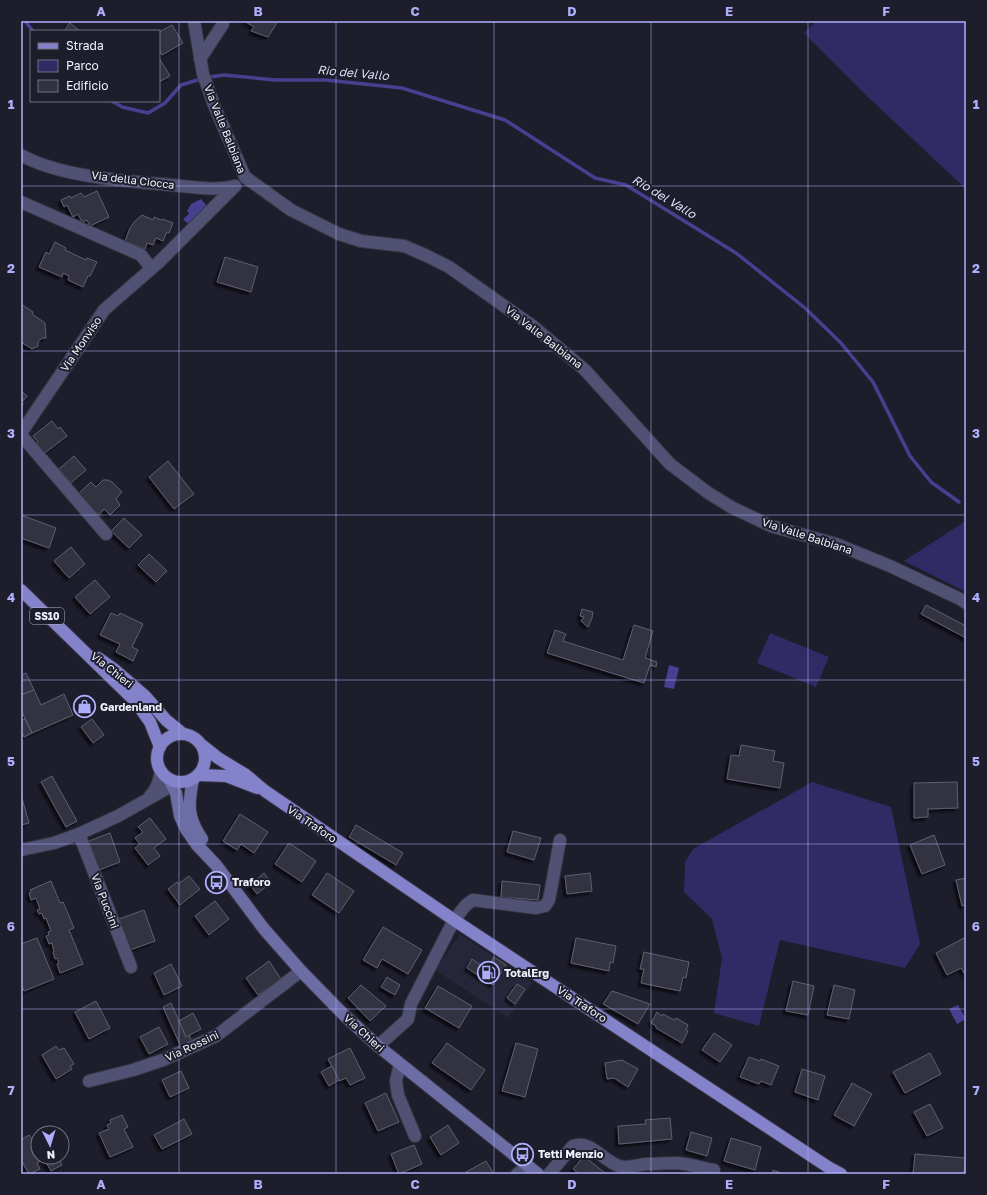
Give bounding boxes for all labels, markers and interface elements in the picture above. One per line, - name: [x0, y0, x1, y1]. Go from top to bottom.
- text: A: [96, 3, 106, 19]
- text: B: [253, 3, 263, 19]
- text: C: [410, 3, 420, 19]
- text: D: [567, 3, 577, 19]
- text: E: [725, 3, 733, 19]
- text: F: [882, 3, 890, 19]
- legend: [30, 30, 160, 102]
- text: Strada: [66, 38, 104, 53]
- text: Parco: [66, 58, 99, 73]
- water label: Rio del Vallo: [317, 62, 390, 83]
- text: Edificio: [66, 78, 108, 93]
- street label: Via Valle Balbiana: [202, 83, 249, 175]
- text: 1: [8, 96, 15, 112]
- text: 1: [973, 96, 980, 112]
- street label: Via della Ciocca: [91, 168, 175, 191]
- water label: Rio del Vallo: [630, 172, 699, 222]
- text: 2: [7, 260, 15, 276]
- text: 2: [972, 260, 980, 276]
- street label: Via Valle Balbiana: [503, 302, 585, 371]
- street label: Via Monviso: [57, 313, 104, 374]
- text: 3: [7, 425, 15, 441]
- text: 3: [972, 425, 980, 441]
- street label: Via Valle Balbiana: [760, 515, 854, 556]
- text: 4: [7, 589, 15, 605]
- text: 4: [972, 589, 980, 605]
- road number: SS10: [30, 608, 64, 624]
- street label: Via Chieri: [89, 649, 136, 690]
- shop icon: Gardenland: [72, 694, 98, 720]
- place label: Gardenland: [100, 700, 162, 713]
- text: 5: [7, 753, 15, 769]
- text: 5: [972, 753, 980, 769]
- street label: Via Traforo: [285, 802, 340, 845]
- bus stop icon: Traforo: [203, 869, 229, 895]
- street label: Via Puccini: [89, 872, 122, 930]
- place label: Traforo: [232, 875, 271, 888]
- text: 6: [7, 918, 15, 934]
- text: 6: [972, 918, 980, 934]
- fuel station icon: TotalErg: [476, 960, 502, 986]
- place label: TotalErg: [504, 966, 549, 979]
- street label: Via Traforo: [555, 983, 610, 1025]
- street label: Via Chieri: [341, 1011, 387, 1054]
- street label: Via Rossini: [163, 1027, 221, 1064]
- text: 7: [7, 1082, 15, 1098]
- text: 7: [972, 1082, 980, 1098]
- north arrow: [30, 1125, 70, 1165]
- bus stop icon: Tetti Menzio: [509, 1141, 535, 1167]
- place label: Tetti Menzio: [538, 1147, 604, 1160]
- text: N: [46, 1149, 56, 1162]
- text: A: [96, 1176, 106, 1192]
- text: B: [253, 1176, 263, 1192]
- text: C: [410, 1176, 420, 1192]
- text: D: [567, 1176, 577, 1192]
- text: E: [725, 1176, 733, 1192]
- text: F: [882, 1176, 890, 1192]

